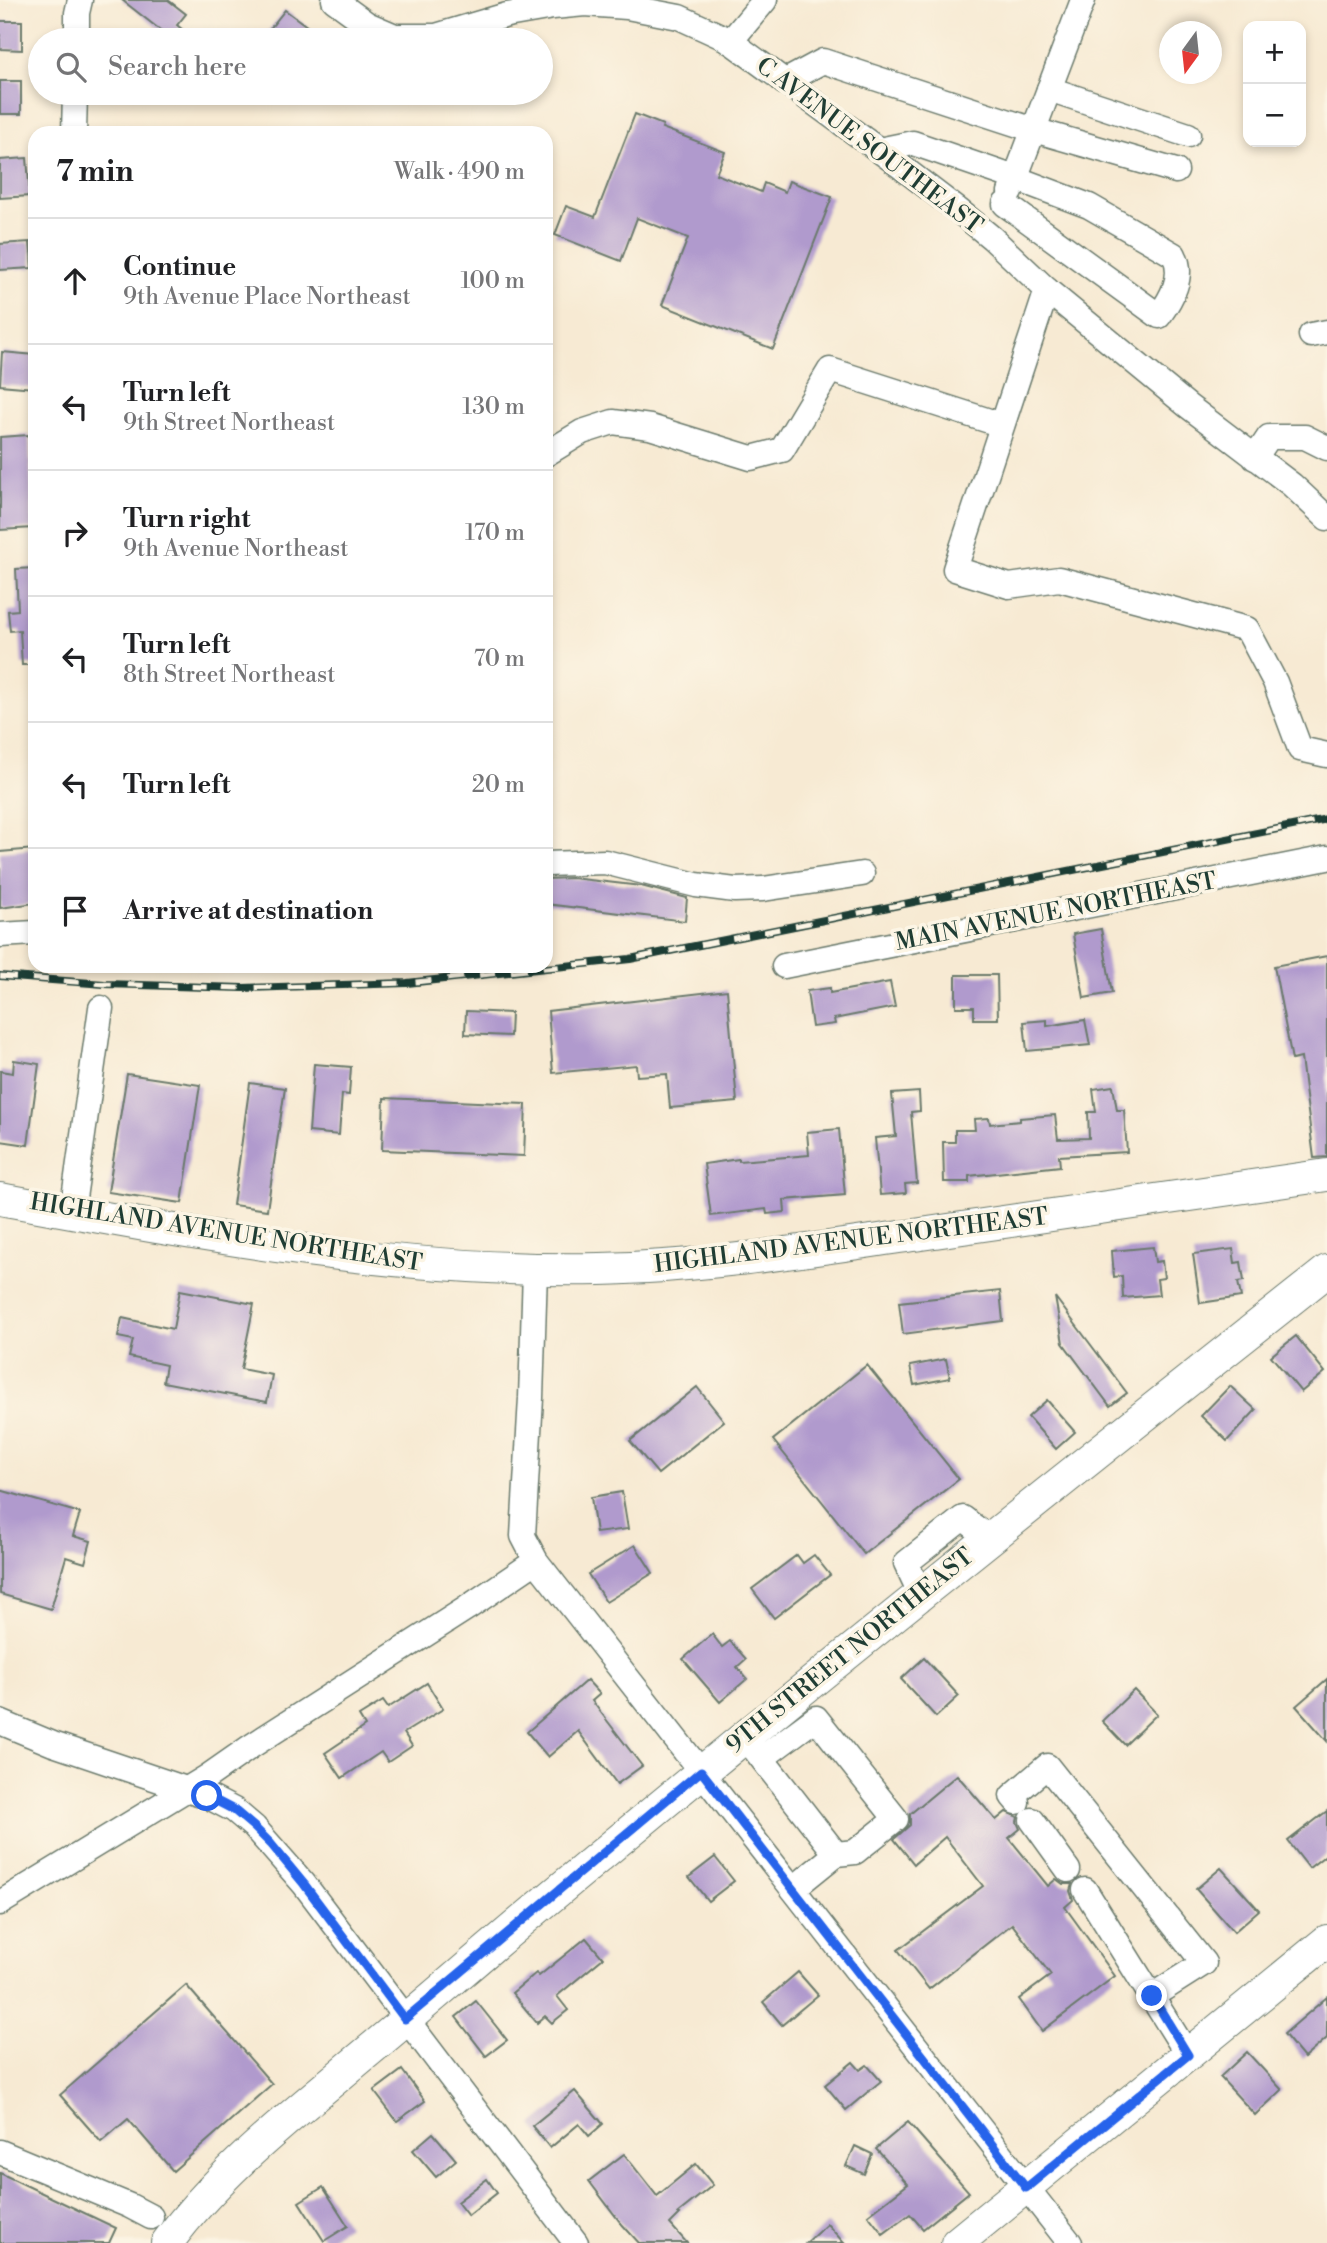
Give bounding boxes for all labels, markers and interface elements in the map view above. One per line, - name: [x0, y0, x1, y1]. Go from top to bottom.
- north arrow: [1159, 21, 1222, 84]
- map controls: [1243, 21, 1306, 147]
- button: +: [1243, 21, 1306, 84]
- search box: [28, 28, 553, 105]
- icon: search: [52, 48, 90, 86]
- text: Search here: [108, 51, 247, 83]
- street label: C AVENUE SOUTHEAST: [750, 51, 988, 241]
- button: −: [1243, 84, 1306, 147]
- text: 7 min: [56, 153, 134, 191]
- text: Walk · 490 m: [394, 158, 525, 186]
- text: Continue: [123, 251, 236, 283]
- icon: ahead: [56, 262, 94, 300]
- text: 100 m: [460, 267, 525, 295]
- text: 9th Avenue Place Northeast: [123, 283, 411, 311]
- text: Turn left: [123, 377, 231, 409]
- icon: left: [56, 388, 94, 426]
- text: 130 m: [462, 393, 525, 421]
- text: 9th Street Northeast: [123, 409, 335, 437]
- text: Turn right: [123, 503, 251, 535]
- icon: right: [56, 514, 94, 552]
- text: 170 m: [465, 519, 525, 547]
- text: 9th Avenue Northeast: [123, 535, 348, 563]
- text: Turn left: [123, 629, 231, 661]
- icon: left: [56, 640, 94, 678]
- text: 70 m: [474, 645, 525, 673]
- text: 8th Street Northeast: [123, 661, 335, 689]
- icon: left: [56, 766, 94, 804]
- text: Turn left: [123, 769, 231, 801]
- text: 20 m: [472, 771, 525, 799]
- street label: MAIN AVENUE NORTHEAST: [893, 866, 1219, 958]
- icon: arrive: [56, 892, 94, 930]
- text: Arrive at destination: [123, 895, 373, 927]
- street label: HIGHLAND AVENUE NORTHEAST: [28, 1187, 424, 1279]
- street label: HIGHLAND AVENUE NORTHEAST: [652, 1202, 1050, 1280]
- street label: 9TH STREET NORTHEAST: [720, 1542, 980, 1760]
- route start: [191, 1780, 222, 1811]
- route end: [1136, 1980, 1167, 2011]

